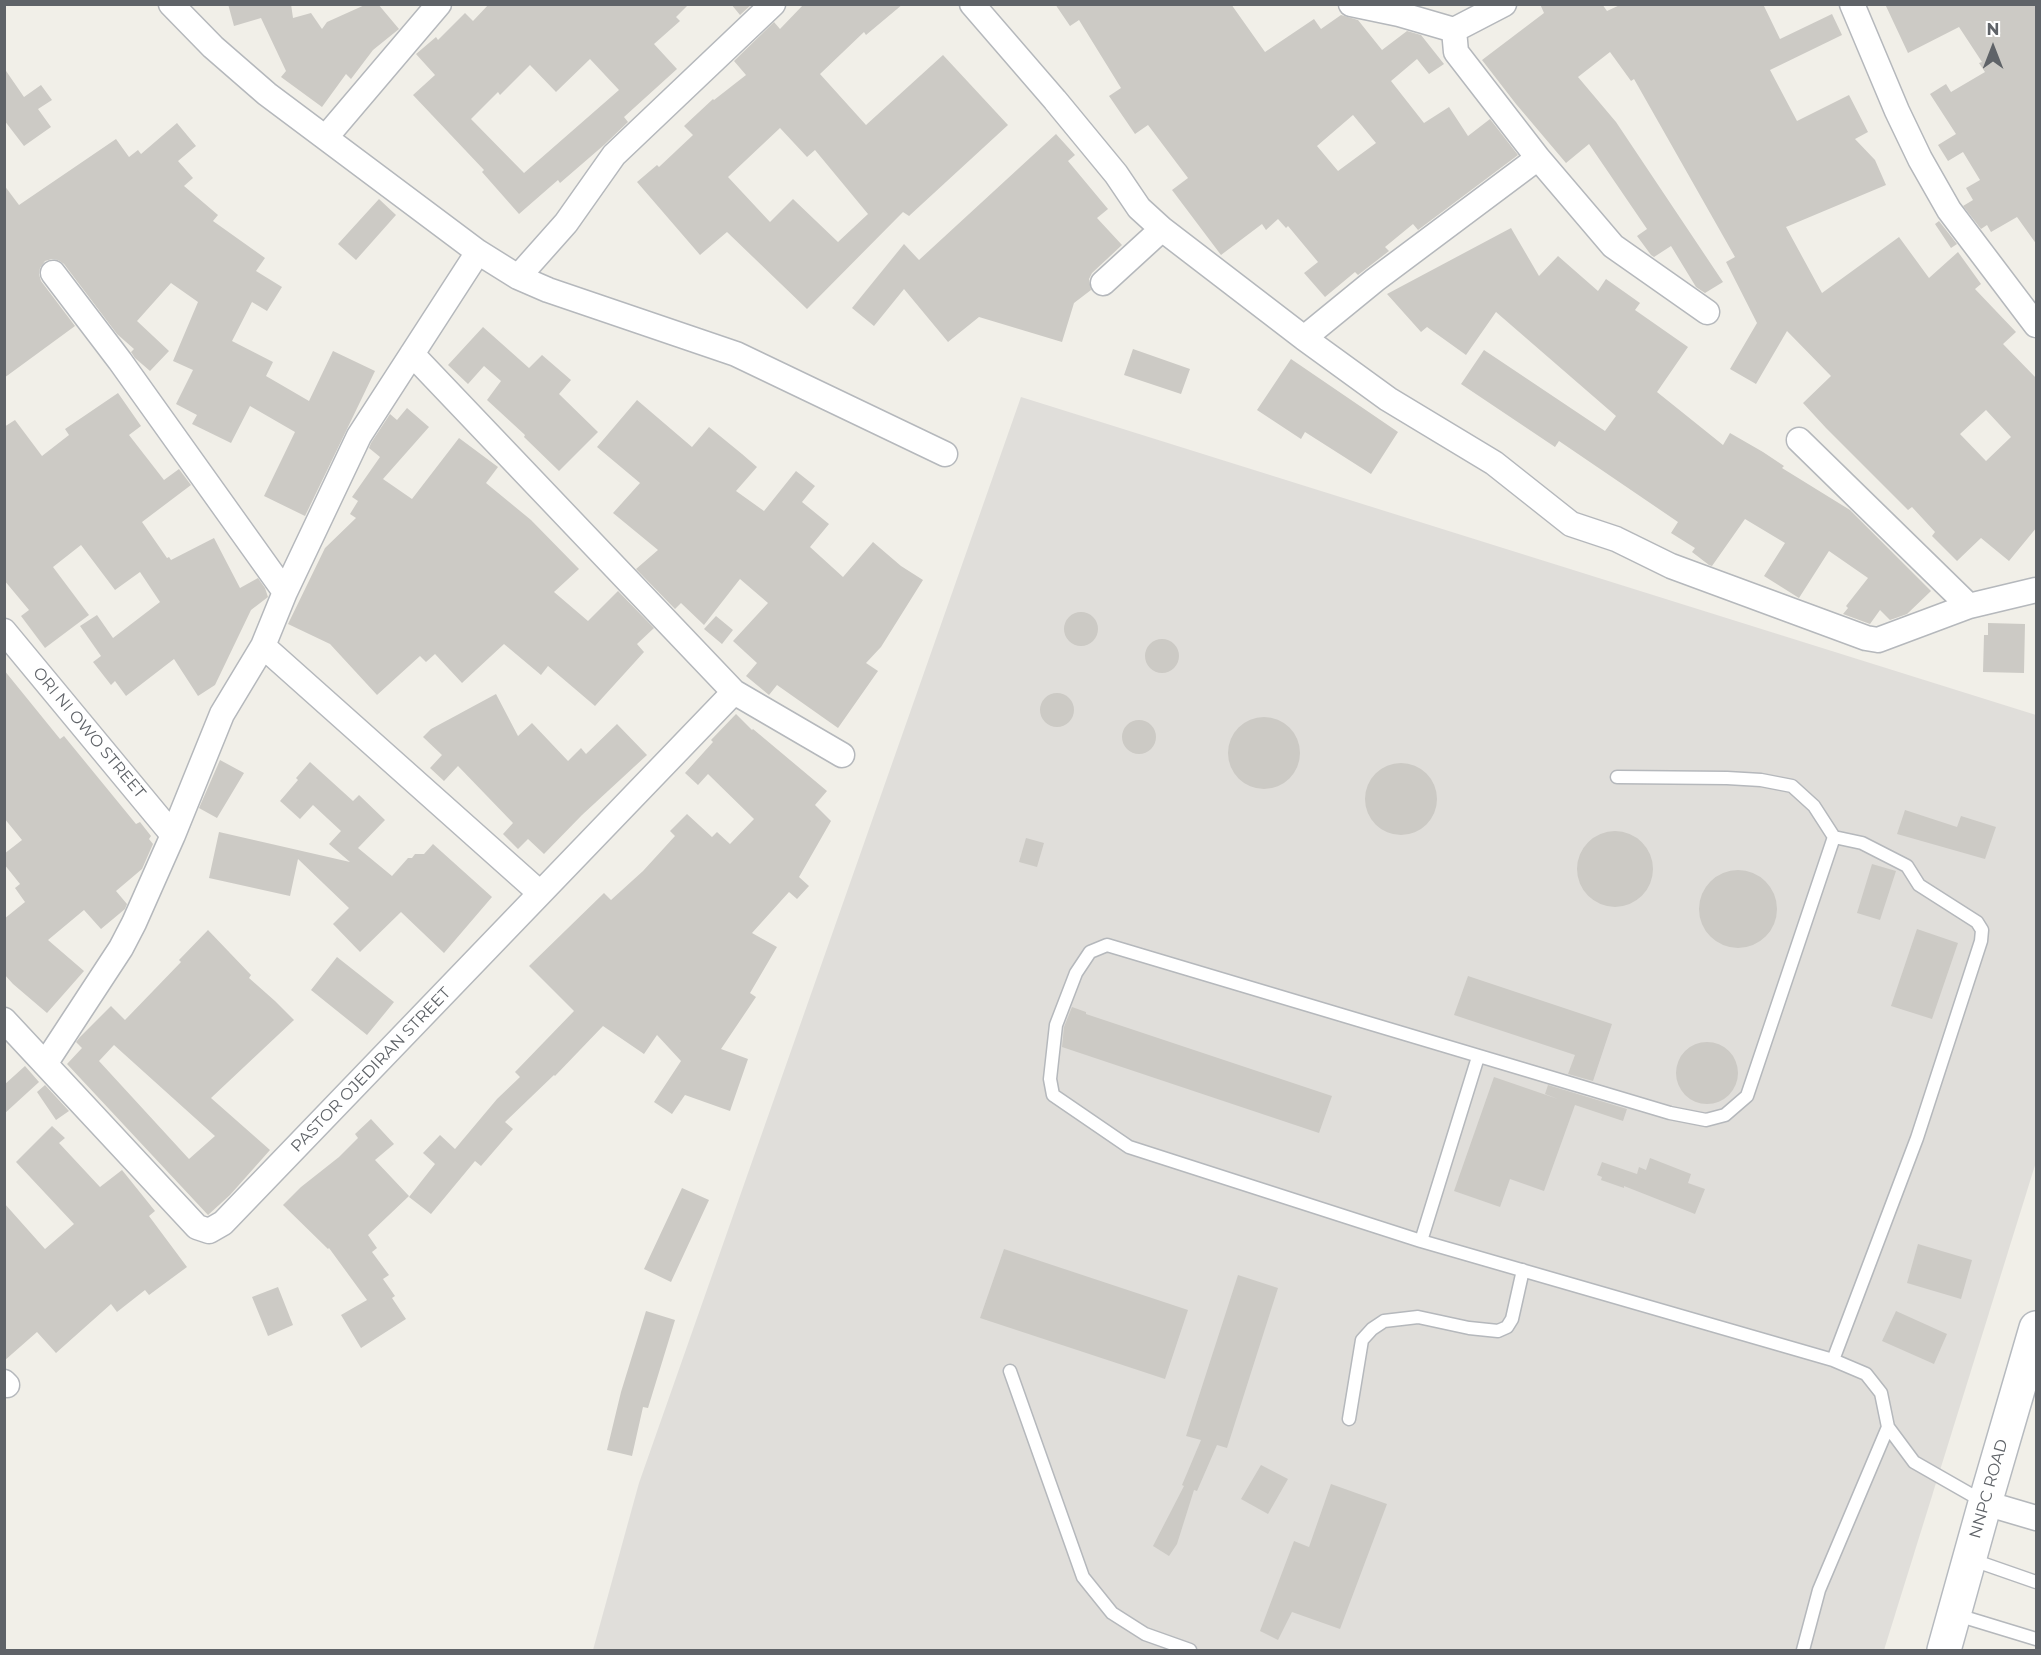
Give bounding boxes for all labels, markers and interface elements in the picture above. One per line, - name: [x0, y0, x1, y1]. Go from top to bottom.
- north arrow: [1963, 18, 2023, 78]
- text: N: [1987, 20, 1999, 39]
- street label: ORI NI OWO STREET: [29, 664, 149, 802]
- street label: PASTOR OJEDIRAN STREET: [287, 984, 455, 1156]
- street label: NNPC ROAD: [1966, 1437, 2012, 1541]

